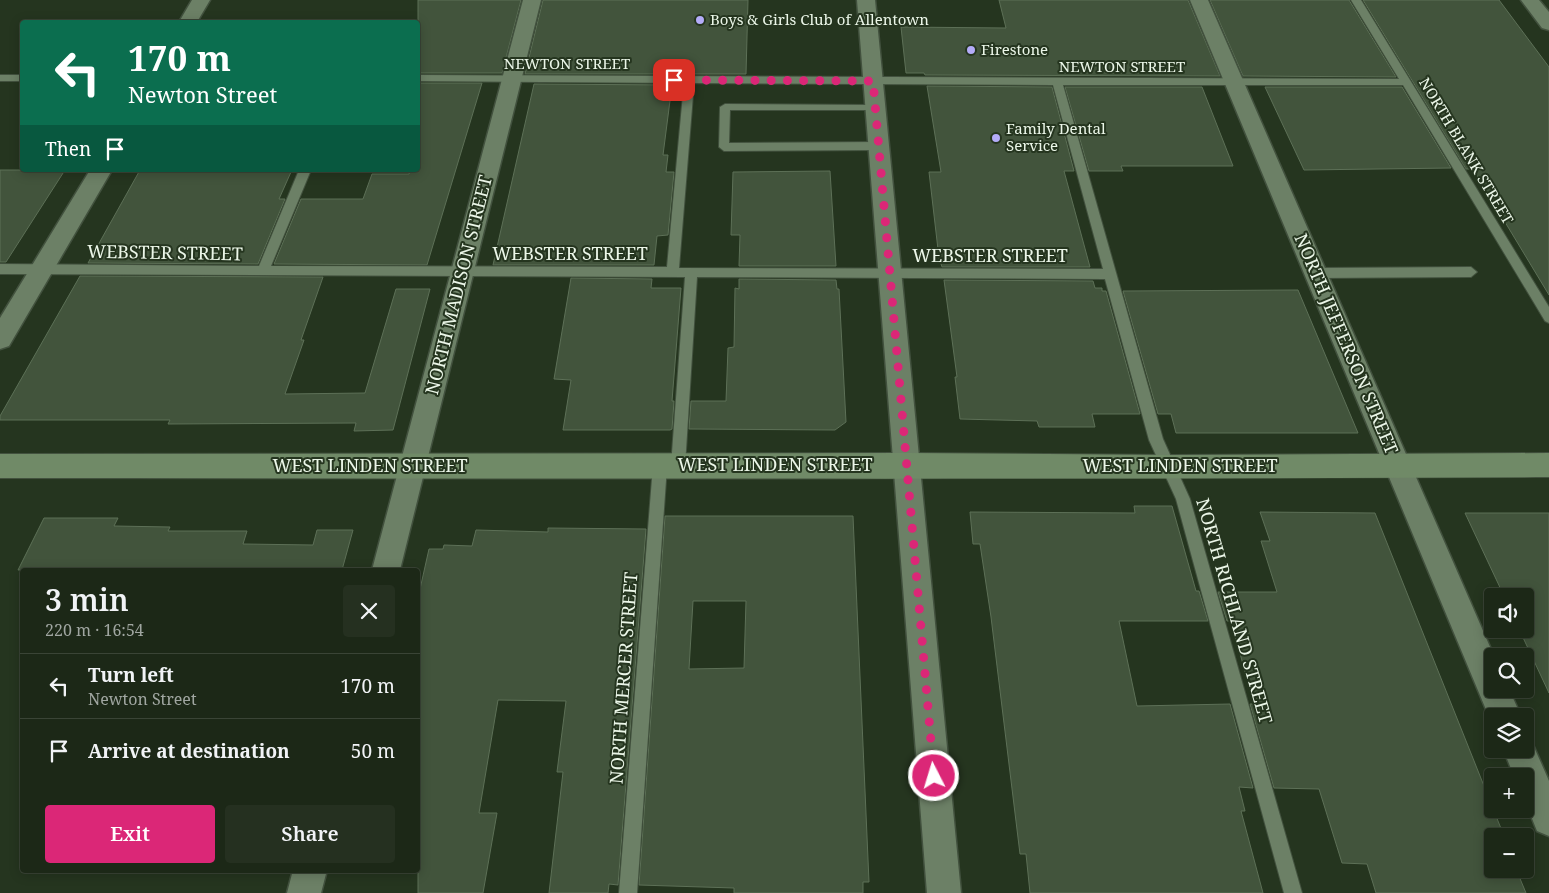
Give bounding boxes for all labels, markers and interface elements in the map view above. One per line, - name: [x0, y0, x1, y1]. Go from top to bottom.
- place label: Boys & Girls Club of Allentown: [710, 9, 929, 29]
- marker: Boys & Girls Club of Allentown: [694, 14, 706, 26]
- text: 170 m: [128, 34, 231, 81]
- place label: Firestone: [981, 39, 1048, 59]
- icon: left: [45, 40, 110, 105]
- marker: Firestone: [965, 44, 977, 56]
- street label: NEWTON STREET: [504, 53, 630, 73]
- street label: NEWTON STREET: [1059, 56, 1185, 76]
- pin: [653, 59, 695, 101]
- icon: arrive: [660, 66, 688, 94]
- street label: NORTH BLANK STREET: [1415, 74, 1519, 227]
- text: Newton Street: [128, 79, 277, 109]
- place label: Family Dental Service: [1006, 118, 1106, 155]
- marker: Family Dental Service: [990, 132, 1002, 144]
- icon: arrive: [101, 135, 129, 163]
- text: Then: [45, 136, 91, 162]
- street label: NORTH MADISON STREET: [419, 173, 497, 397]
- street label: NORTH JEFFERSON STREET: [1289, 230, 1404, 458]
- street label: WEBSTER STREET: [87, 239, 243, 265]
- street label: WEBSTER STREET: [492, 241, 648, 265]
- street label: WEBSTER STREET: [912, 243, 1068, 267]
- street label: WEST LINDEN STREET: [677, 452, 873, 476]
- street label: WEST LINDEN STREET: [272, 453, 468, 477]
- street label: WEST LINDEN STREET: [1082, 453, 1278, 477]
- street label: NORTH RICHLAND STREET: [1191, 495, 1279, 726]
- street label: NORTH MERCER STREET: [604, 571, 642, 785]
- text: 3 min: [45, 579, 129, 620]
- button: close: [343, 585, 395, 637]
- map controls: [1484, 588, 1534, 878]
- button: sound: [1484, 588, 1534, 638]
- text: 220 m · 16:54: [45, 619, 144, 641]
- button: search: [1484, 648, 1534, 698]
- text: Turn left: [88, 662, 174, 688]
- icon: left: [45, 672, 73, 700]
- text: 170 m: [340, 673, 395, 699]
- text: Newton Street: [88, 688, 197, 710]
- button: layers: [1484, 708, 1534, 758]
- icon: arrive: [45, 737, 73, 765]
- text: Arrive at destination: [88, 738, 290, 764]
- text: 50 m: [351, 738, 395, 764]
- position arrow: [907, 749, 959, 801]
- button: +: [1484, 768, 1534, 818]
- button: Exit: [45, 805, 215, 863]
- button: Share: [225, 805, 395, 863]
- button: −: [1484, 828, 1534, 878]

